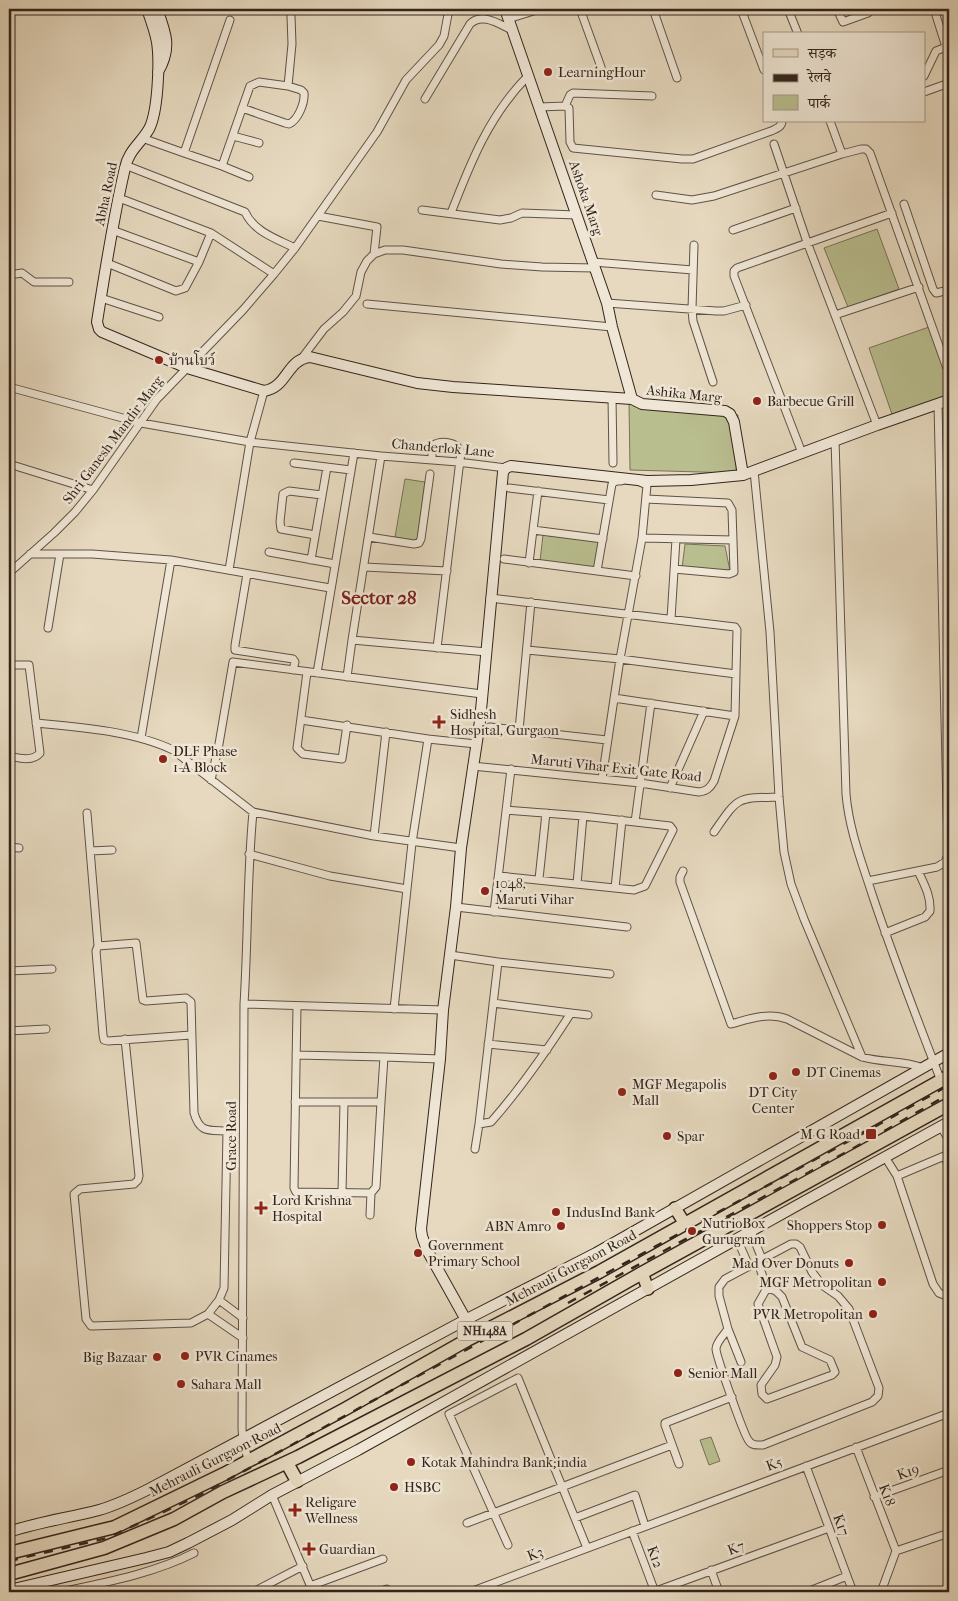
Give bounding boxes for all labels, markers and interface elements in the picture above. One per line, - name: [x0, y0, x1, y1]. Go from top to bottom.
- legend: [763, 32, 926, 122]
- text: सड़क: [807, 44, 837, 62]
- place label: LearningHour: [558, 64, 645, 81]
- marker: LearningHour: [542, 66, 554, 78]
- text: रेलवे: [806, 68, 832, 86]
- text: पार्क: [807, 94, 831, 112]
- street label: Ashoka Marg: [565, 157, 607, 238]
- street label: Abha Road: [91, 160, 121, 228]
- place label: บ้านโบว์: [169, 350, 216, 369]
- marker: บ้านโบว์: [153, 354, 165, 366]
- street label: Shri Ganesh Mandir Marg: [59, 372, 167, 508]
- street label: Ashika Marg: [645, 381, 723, 406]
- place label: Barbecue Grill: [767, 393, 855, 410]
- marker: Barbecue Grill: [751, 395, 763, 407]
- street label: Chanderlok Lane: [391, 435, 495, 461]
- district label: Sector 28: [341, 587, 417, 609]
- place label: Sidhesh Hospital, Gurgaon: [450, 706, 559, 739]
- marker: Sidhesh Hospital, Gurgaon: [432, 715, 446, 729]
- place label: DLF Phase 1-A Block: [173, 743, 237, 776]
- street label: Maruti Vihar Exit Gate Road: [529, 751, 703, 785]
- marker: DLF Phase 1-A Block: [157, 753, 169, 765]
- place label: 1048, Maruti Vihar: [495, 875, 574, 908]
- marker: 1048, Maruti Vihar: [479, 885, 491, 897]
- place label: DT Cinemas: [806, 1064, 881, 1081]
- marker: DT Cinemas: [790, 1066, 802, 1078]
- marker: DT City Center: [767, 1070, 779, 1082]
- place label: MGF Megapolis Mall: [632, 1076, 726, 1109]
- place label: DT City Center: [749, 1084, 798, 1117]
- marker: MGF Megapolis Mall: [616, 1086, 628, 1098]
- street label: Grace Road: [223, 1101, 240, 1171]
- place label: M G Road: [800, 1126, 860, 1143]
- marker: M G Road: [864, 1127, 878, 1141]
- place label: Spar: [677, 1128, 704, 1145]
- marker: Spar: [661, 1130, 673, 1142]
- place label: Lord Krishna Hospital: [272, 1192, 352, 1225]
- marker: Lord Krishna Hospital: [254, 1201, 268, 1215]
- place label: IndusInd Bank: [566, 1204, 656, 1221]
- marker: IndusInd Bank: [550, 1206, 562, 1218]
- place label: NutrioBox Gurugram: [702, 1215, 766, 1248]
- place label: Shoppers Stop: [787, 1217, 872, 1234]
- place label: ABN Amro: [485, 1218, 551, 1235]
- marker: Shoppers Stop: [876, 1219, 888, 1231]
- marker: ABN Amro: [555, 1220, 567, 1232]
- marker: NutrioBox Gurugram: [686, 1225, 698, 1237]
- street label: Mehrauli Gurgaon Road: [503, 1226, 640, 1310]
- place label: Government Primary School: [428, 1237, 520, 1270]
- marker: Government Primary School: [412, 1247, 424, 1259]
- place label: Mad Over Donuts: [732, 1255, 839, 1272]
- marker: Mad Over Donuts: [843, 1257, 855, 1269]
- place label: MGF Metropolitan: [759, 1274, 872, 1291]
- marker: MGF Metropolitan: [876, 1276, 888, 1288]
- place label: PVR Metropolitan: [753, 1306, 863, 1323]
- marker: PVR Metropolitan: [867, 1308, 879, 1320]
- road number: NH148A: [458, 1322, 512, 1340]
- place label: PVR Cinames: [195, 1348, 277, 1365]
- place label: Big Bazaar: [83, 1349, 147, 1366]
- marker: PVR Cinames: [179, 1350, 191, 1362]
- marker: Big Bazaar: [151, 1351, 163, 1363]
- place label: Senior Mall: [688, 1365, 757, 1382]
- marker: Senior Mall: [672, 1367, 684, 1379]
- place label: Sahara Mall: [191, 1376, 262, 1393]
- marker: Sahara Mall: [175, 1378, 187, 1390]
- street label: Mehrauli Gurgaon Road: [146, 1419, 284, 1501]
- street label: K5: [763, 1453, 785, 1475]
- place label: Kotak Mahindra Bank;india: [421, 1454, 587, 1471]
- marker: Kotak Mahindra Bank;india: [405, 1456, 417, 1468]
- street label: K19: [895, 1460, 921, 1484]
- place label: HSBC: [404, 1479, 441, 1496]
- marker: HSBC: [388, 1481, 400, 1493]
- street label: K18: [875, 1482, 899, 1508]
- place label: Religare Wellness: [304, 1494, 358, 1527]
- marker: Religare Wellness: [289, 1504, 301, 1516]
- street label: K17: [829, 1512, 853, 1538]
- street label: K7: [725, 1537, 747, 1559]
- place label: Guardian: [319, 1541, 375, 1558]
- marker: Guardian: [303, 1543, 315, 1555]
- street label: K3: [525, 1543, 545, 1565]
- street label: K12: [643, 1544, 667, 1570]

